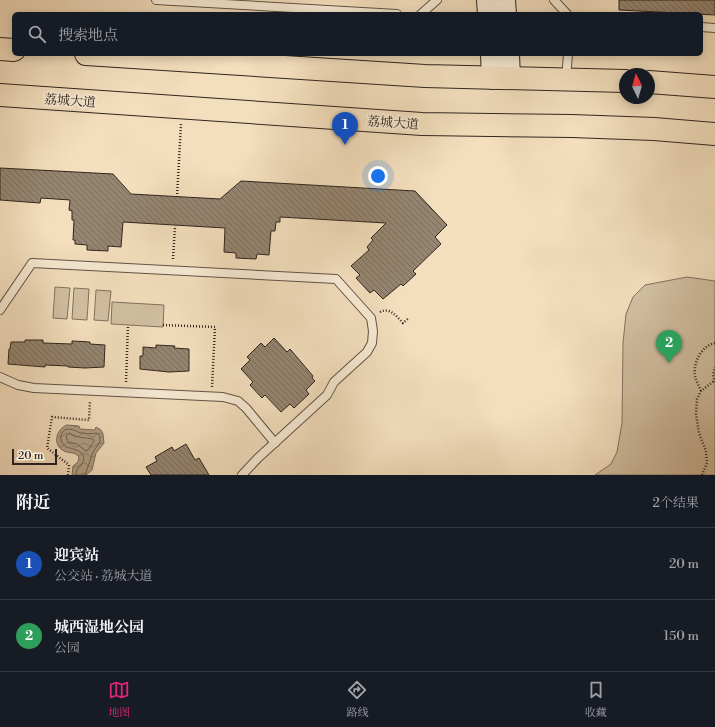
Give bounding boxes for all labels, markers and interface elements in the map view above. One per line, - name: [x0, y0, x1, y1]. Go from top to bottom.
- search box: [12, 12, 703, 56]
- icon: search: [26, 23, 48, 45]
- text: 搜索地点: [58, 26, 118, 45]
- north arrow: [619, 68, 655, 104]
- street label: 荔城大道: [43, 91, 96, 111]
- pin: 1: [332, 112, 358, 145]
- street label: 荔城大道: [366, 113, 419, 133]
- your location: [368, 166, 388, 186]
- pin: 2: [656, 330, 682, 363]
- scale bar: [12, 447, 57, 466]
- text: 20 m: [18, 449, 43, 463]
- text: 附近: [16, 492, 50, 514]
- text: 2个结果: [653, 495, 699, 511]
- text: 迎宾站: [54, 546, 99, 565]
- text: 1: [26, 556, 32, 572]
- text: 20 m: [669, 556, 699, 572]
- text: 公交站 · 荔城大道: [54, 568, 153, 584]
- text: 城西湿地公园: [54, 618, 144, 637]
- text: 2: [25, 628, 33, 644]
- text: 150 m: [664, 628, 699, 644]
- text: 公园: [54, 640, 80, 656]
- tab: 地图: [108, 679, 130, 720]
- tab: 路线: [346, 679, 368, 720]
- tab: 收藏: [585, 679, 607, 720]

